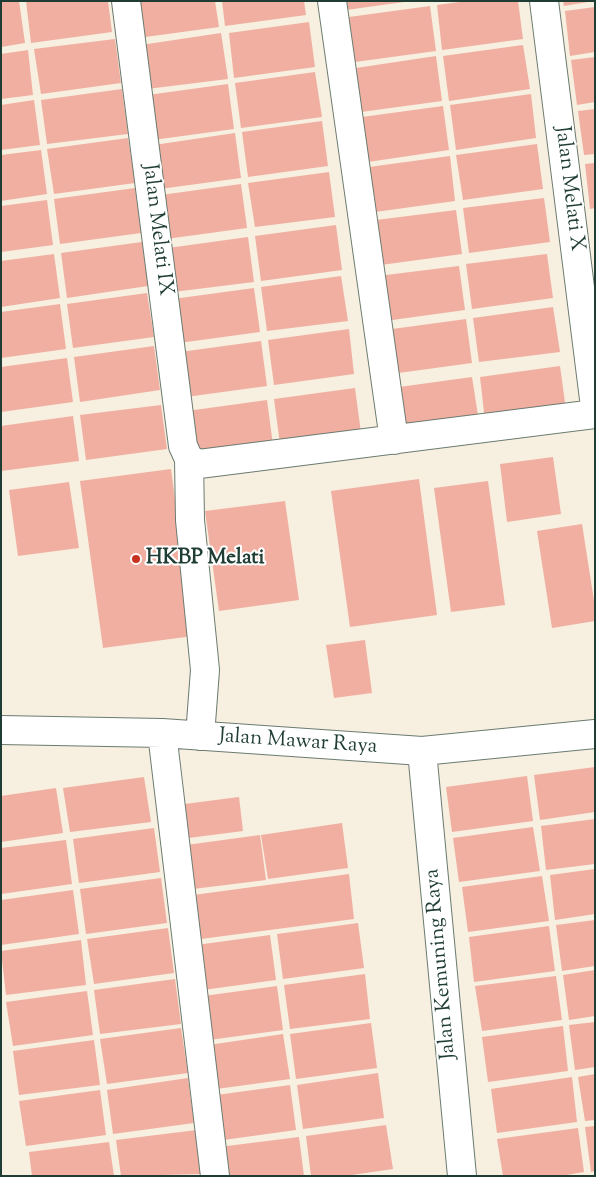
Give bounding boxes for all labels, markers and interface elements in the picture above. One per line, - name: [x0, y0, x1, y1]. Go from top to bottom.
- street label: Jalan Melati X: [548, 125, 588, 253]
- street label: Jalan Melati IX: [135, 163, 177, 297]
- place label: HKBP Melati: [146, 546, 265, 572]
- marker: HKBP Melati: [130, 553, 142, 565]
- street label: Jalan Mawar Raya: [218, 725, 378, 761]
- street label: Jalan Kemuning Raya: [421, 868, 463, 1060]

